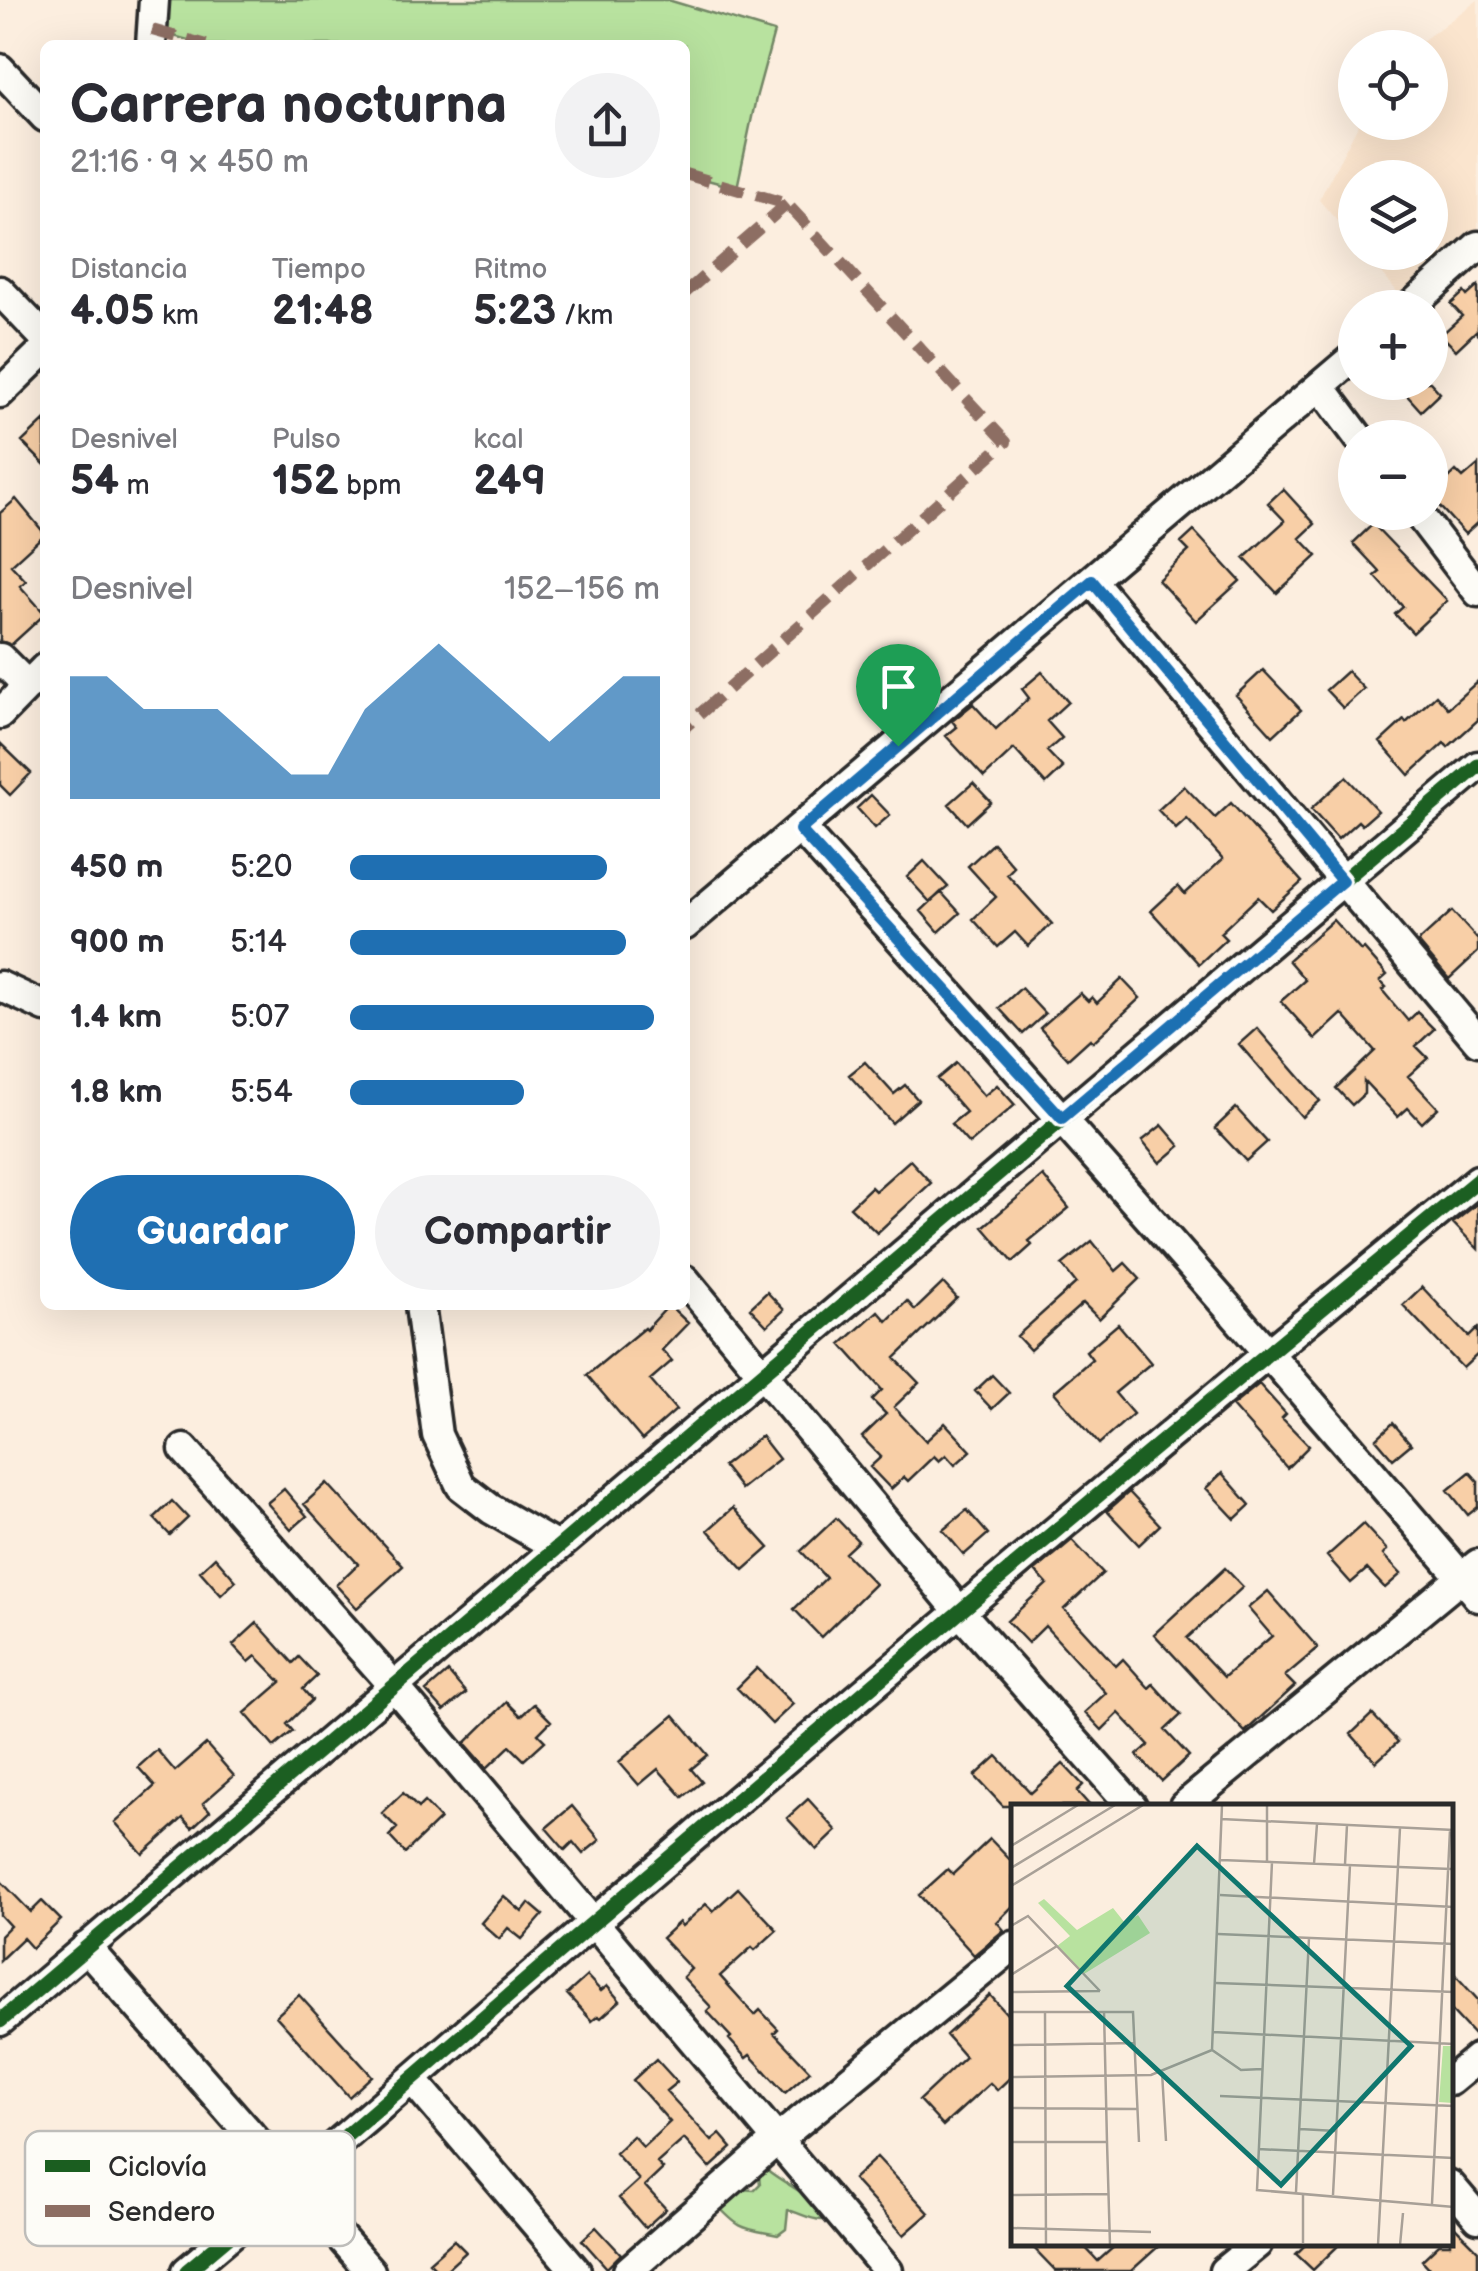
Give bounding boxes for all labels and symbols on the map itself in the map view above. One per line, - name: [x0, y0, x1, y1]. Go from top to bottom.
- pin: [856, 644, 941, 747]
- inset map: [1011, 1804, 1453, 2246]
- legend: [25, 2131, 355, 2246]
- text: Ciclovía: [108, 2151, 207, 2184]
- text: Sendero: [108, 2196, 215, 2229]

